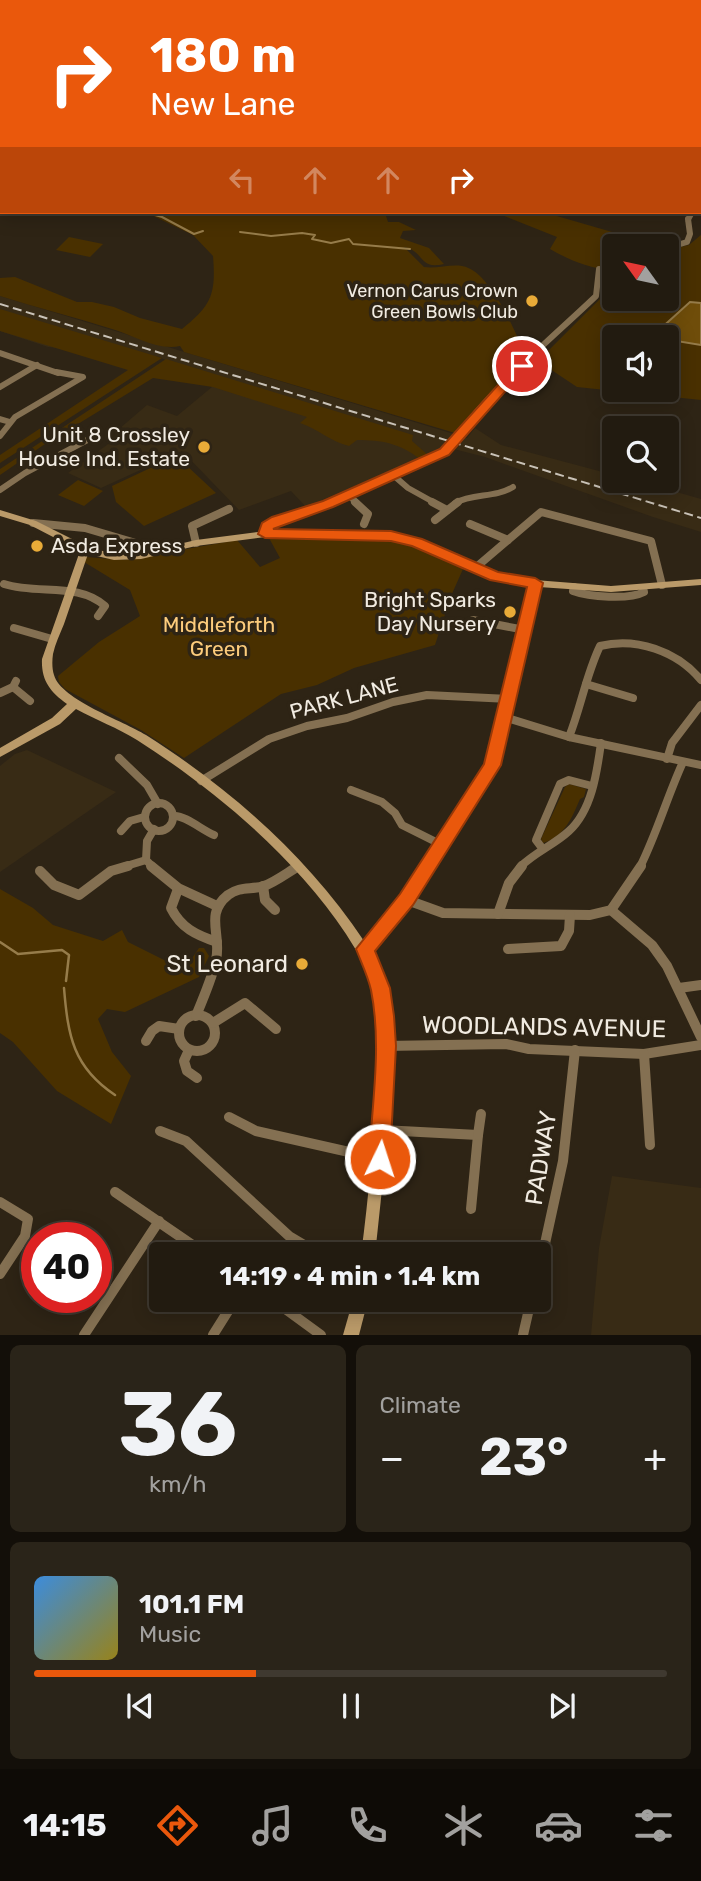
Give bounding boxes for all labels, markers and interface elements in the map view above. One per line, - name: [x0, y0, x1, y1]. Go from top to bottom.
- text: 180 m: [150, 26, 296, 84]
- icon: right: [35, 28, 126, 119]
- text: New Lane: [150, 85, 296, 123]
- icon: left: [223, 161, 261, 199]
- icon: ahead: [296, 161, 334, 199]
- icon: ahead: [369, 161, 407, 199]
- icon: right: [442, 161, 480, 199]
- north arrow: [602, 234, 679, 312]
- map controls: [602, 234, 679, 493]
- place label: Vernon Carus Crown Green Bowls Club: [346, 280, 518, 323]
- marker: Vernon Carus Crown Green Bowls Club: [524, 293, 540, 309]
- button: sound: [602, 325, 679, 402]
- pin: [492, 336, 552, 396]
- icon: arrive: [503, 347, 541, 385]
- button: search: [602, 416, 679, 493]
- place label: Unit 8 Crossley House Ind. Estate: [18, 422, 190, 471]
- marker: Unit 8 Crossley House Ind. Estate: [196, 439, 212, 455]
- place label: Asda Express: [51, 533, 183, 558]
- marker: Asda Express: [29, 538, 45, 554]
- place label: Bright Sparks Day Nursery: [364, 587, 496, 636]
- marker: Bright Sparks Day Nursery: [502, 604, 518, 620]
- park label: Middleforth Green: [163, 612, 275, 661]
- street label: PARK LANE: [287, 671, 401, 724]
- place label: St Leonard: [166, 950, 288, 978]
- marker: St Leonard: [294, 956, 310, 972]
- street label: WOODLANDS AVENUE: [422, 1011, 666, 1043]
- street label: PADWAY: [520, 1109, 562, 1207]
- position arrow: [343, 1122, 417, 1196]
- speed limit sign: 40: [21, 1222, 112, 1313]
- text: 14:19 · 4 min · 1.4 km: [220, 1261, 480, 1292]
- text: 36: [118, 1370, 237, 1478]
- text: Climate: [380, 1391, 461, 1419]
- text: 23°: [479, 1426, 568, 1488]
- text: −: [380, 1435, 404, 1481]
- text: +: [643, 1435, 667, 1481]
- text: km/h: [149, 1470, 206, 1498]
- text: 101.1 FM: [139, 1589, 244, 1620]
- text: Music: [139, 1620, 201, 1648]
- icon: previous: [121, 1687, 159, 1725]
- icon: pause: [332, 1687, 370, 1725]
- icon: next: [543, 1687, 581, 1725]
- icon: directions: [153, 1801, 202, 1850]
- icon: music: [248, 1801, 297, 1850]
- icon: phone: [343, 1801, 392, 1850]
- icon: climate: [439, 1801, 488, 1850]
- icon: car: [534, 1801, 583, 1850]
- icon: filters: [629, 1801, 678, 1850]
- text: 14:15: [23, 1806, 107, 1844]

